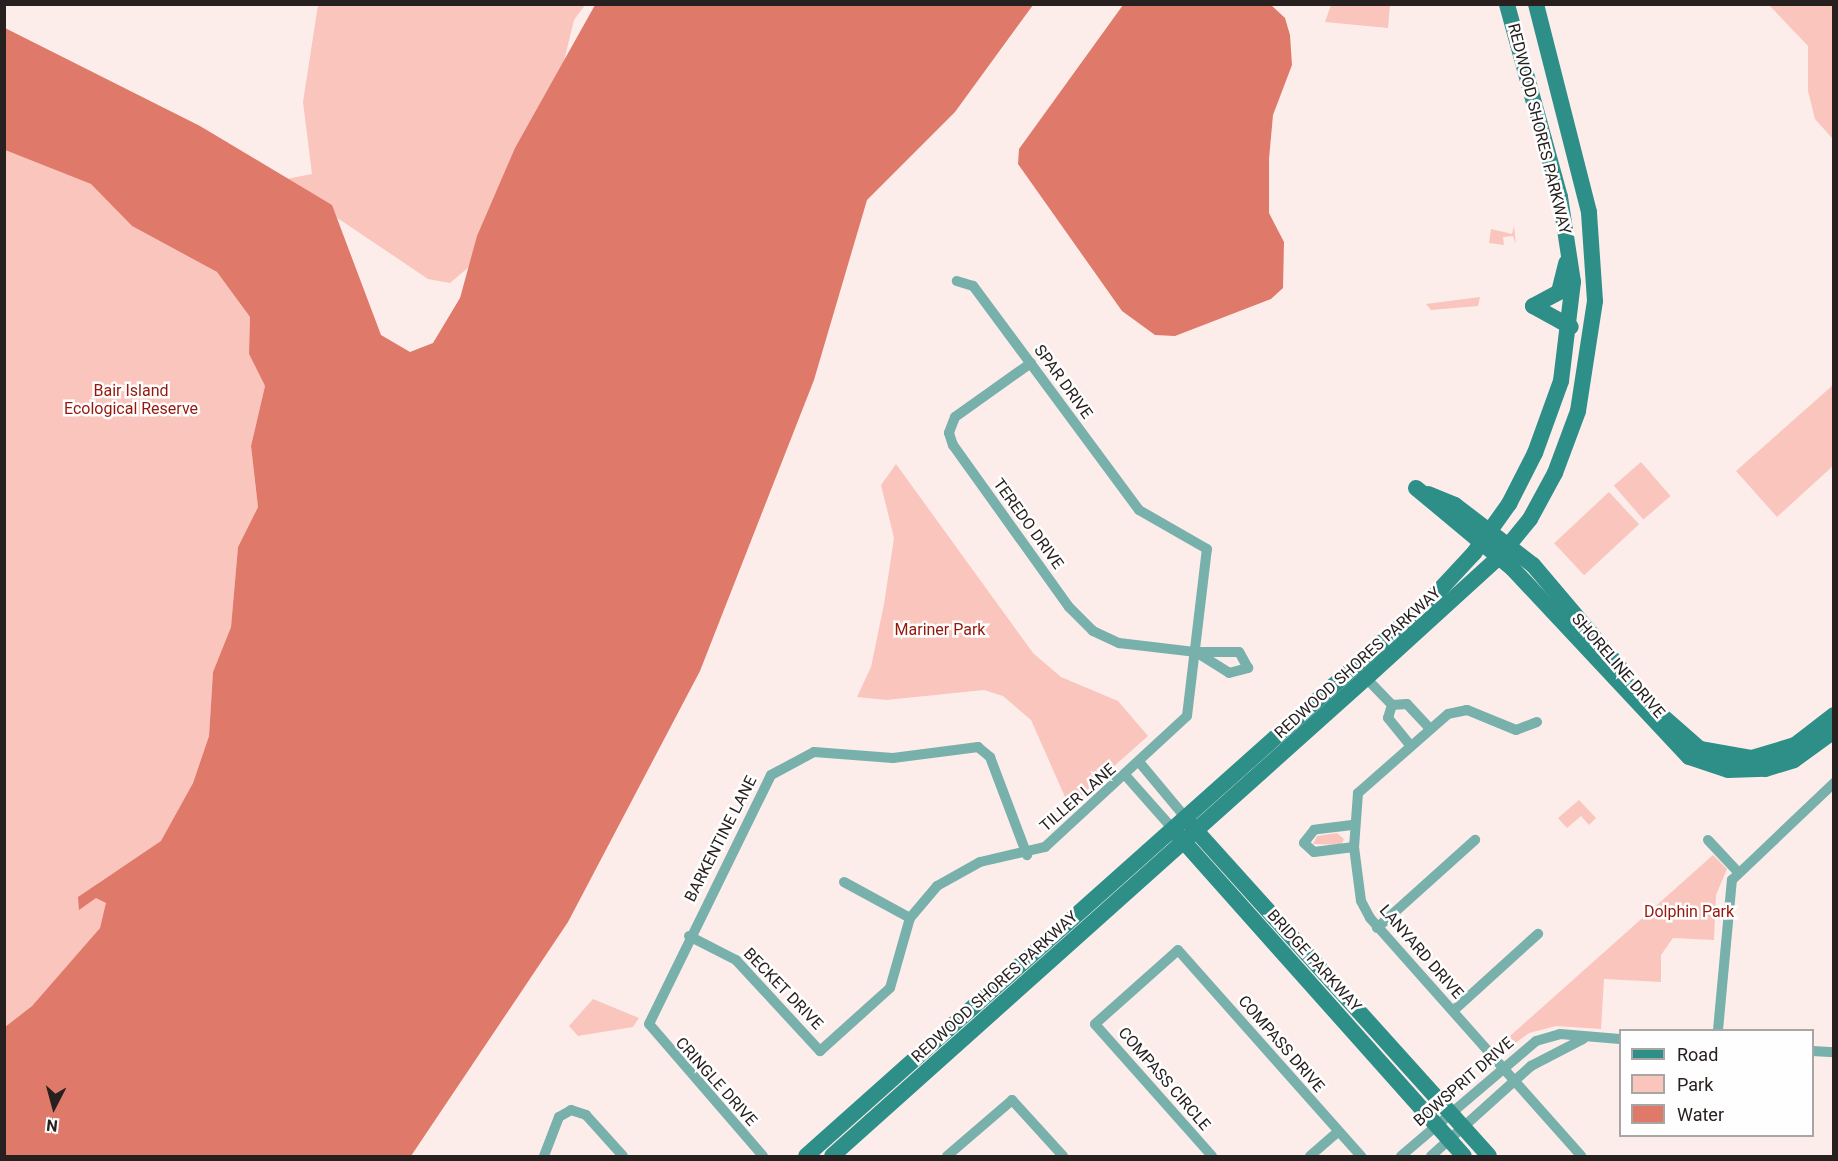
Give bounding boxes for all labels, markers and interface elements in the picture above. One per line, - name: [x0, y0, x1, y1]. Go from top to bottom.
- street label: REDWOOD SHORES PARKWAY: [1503, 21, 1575, 237]
- street label: SPAR DRIVE: [1030, 341, 1096, 423]
- park label: Bair Island Ecological Reserve: [64, 381, 198, 419]
- street label: TEREDO DRIVE: [989, 475, 1067, 573]
- street label: REDWOOD SHORES PARKWAY: [1271, 583, 1445, 743]
- street label: SHORELINE DRIVE: [1567, 610, 1669, 722]
- park label: Mariner Park: [895, 620, 985, 640]
- street label: TILLER LANE: [1036, 760, 1120, 836]
- street label: BARKENTINE LANE: [681, 773, 761, 905]
- street label: LANYARD DRIVE: [1375, 901, 1467, 1003]
- park label: Dolphin Park: [1644, 902, 1734, 922]
- street label: BRIDGE PARKWAY: [1263, 906, 1365, 1016]
- street label: REDWOOD SHORES PARKWAY: [908, 907, 1082, 1067]
- street label: BECKET DRIVE: [739, 944, 827, 1034]
- street label: COMPASS DRIVE: [1234, 992, 1328, 1096]
- street label: COMPASS CIRCLE: [1114, 1023, 1214, 1135]
- legend: [1619, 1029, 1814, 1137]
- street label: BOWSPRIT DRIVE: [1410, 1033, 1518, 1131]
- street label: CRINGLE DRIVE: [671, 1034, 761, 1130]
- text: Road: [1677, 1044, 1718, 1065]
- text: Park: [1677, 1074, 1713, 1095]
- north arrow: [24, 1077, 84, 1137]
- text: Water: [1677, 1104, 1724, 1125]
- text: N: [45, 1115, 59, 1135]

